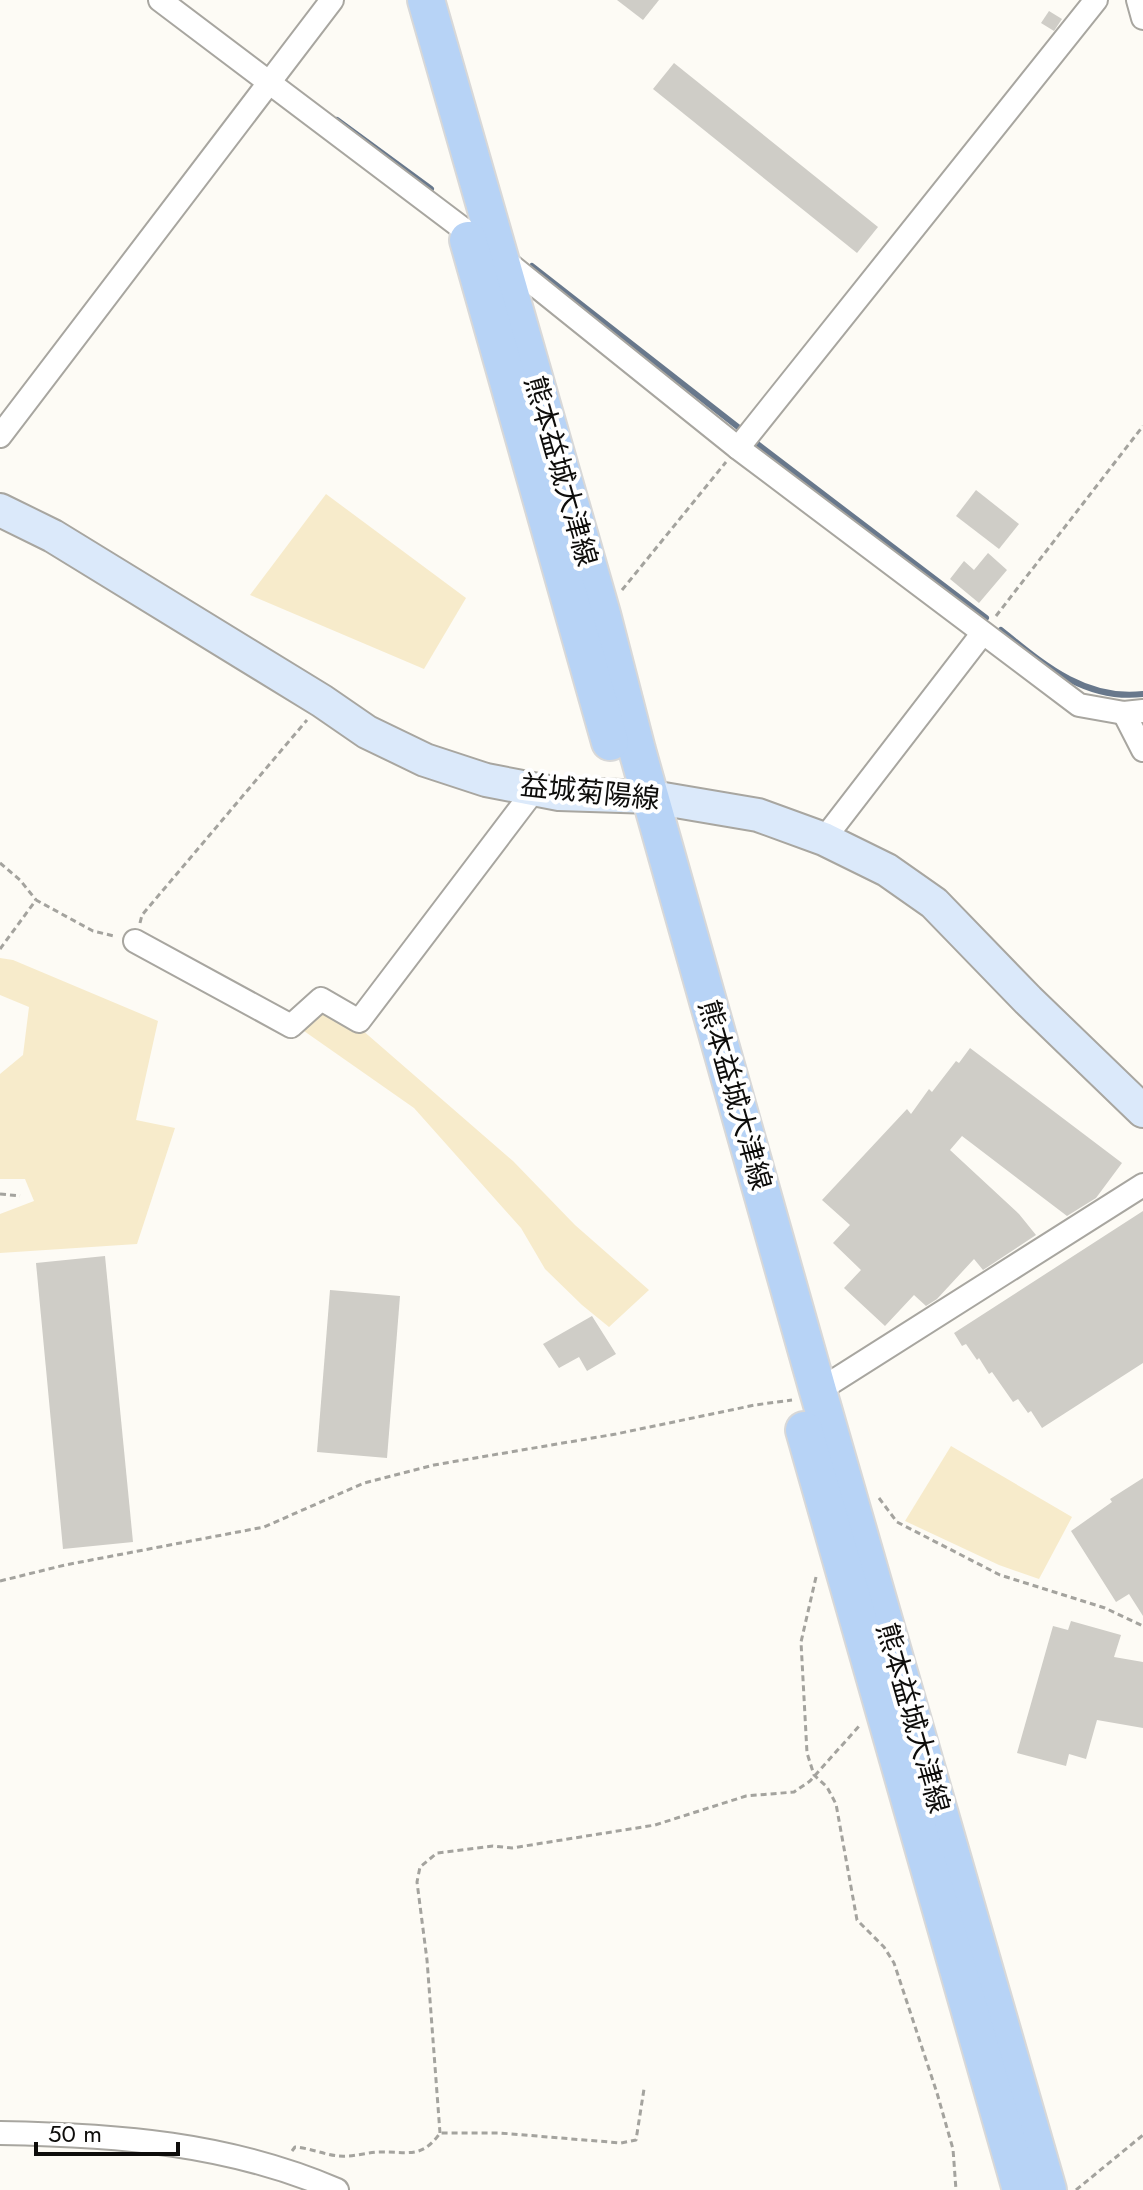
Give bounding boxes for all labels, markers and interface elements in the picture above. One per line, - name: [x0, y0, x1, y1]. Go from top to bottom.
- street label: 熊本益城大津線: [514, 371, 608, 571]
- street label: 益城菊陽線: [518, 764, 662, 820]
- street label: 熊本益城大津線: [688, 995, 782, 1195]
- street label: 熊本益城大津線: [866, 1618, 960, 1818]
- scale bar: [36, 2106, 178, 2156]
- text: 50 m: [48, 2116, 102, 2151]

